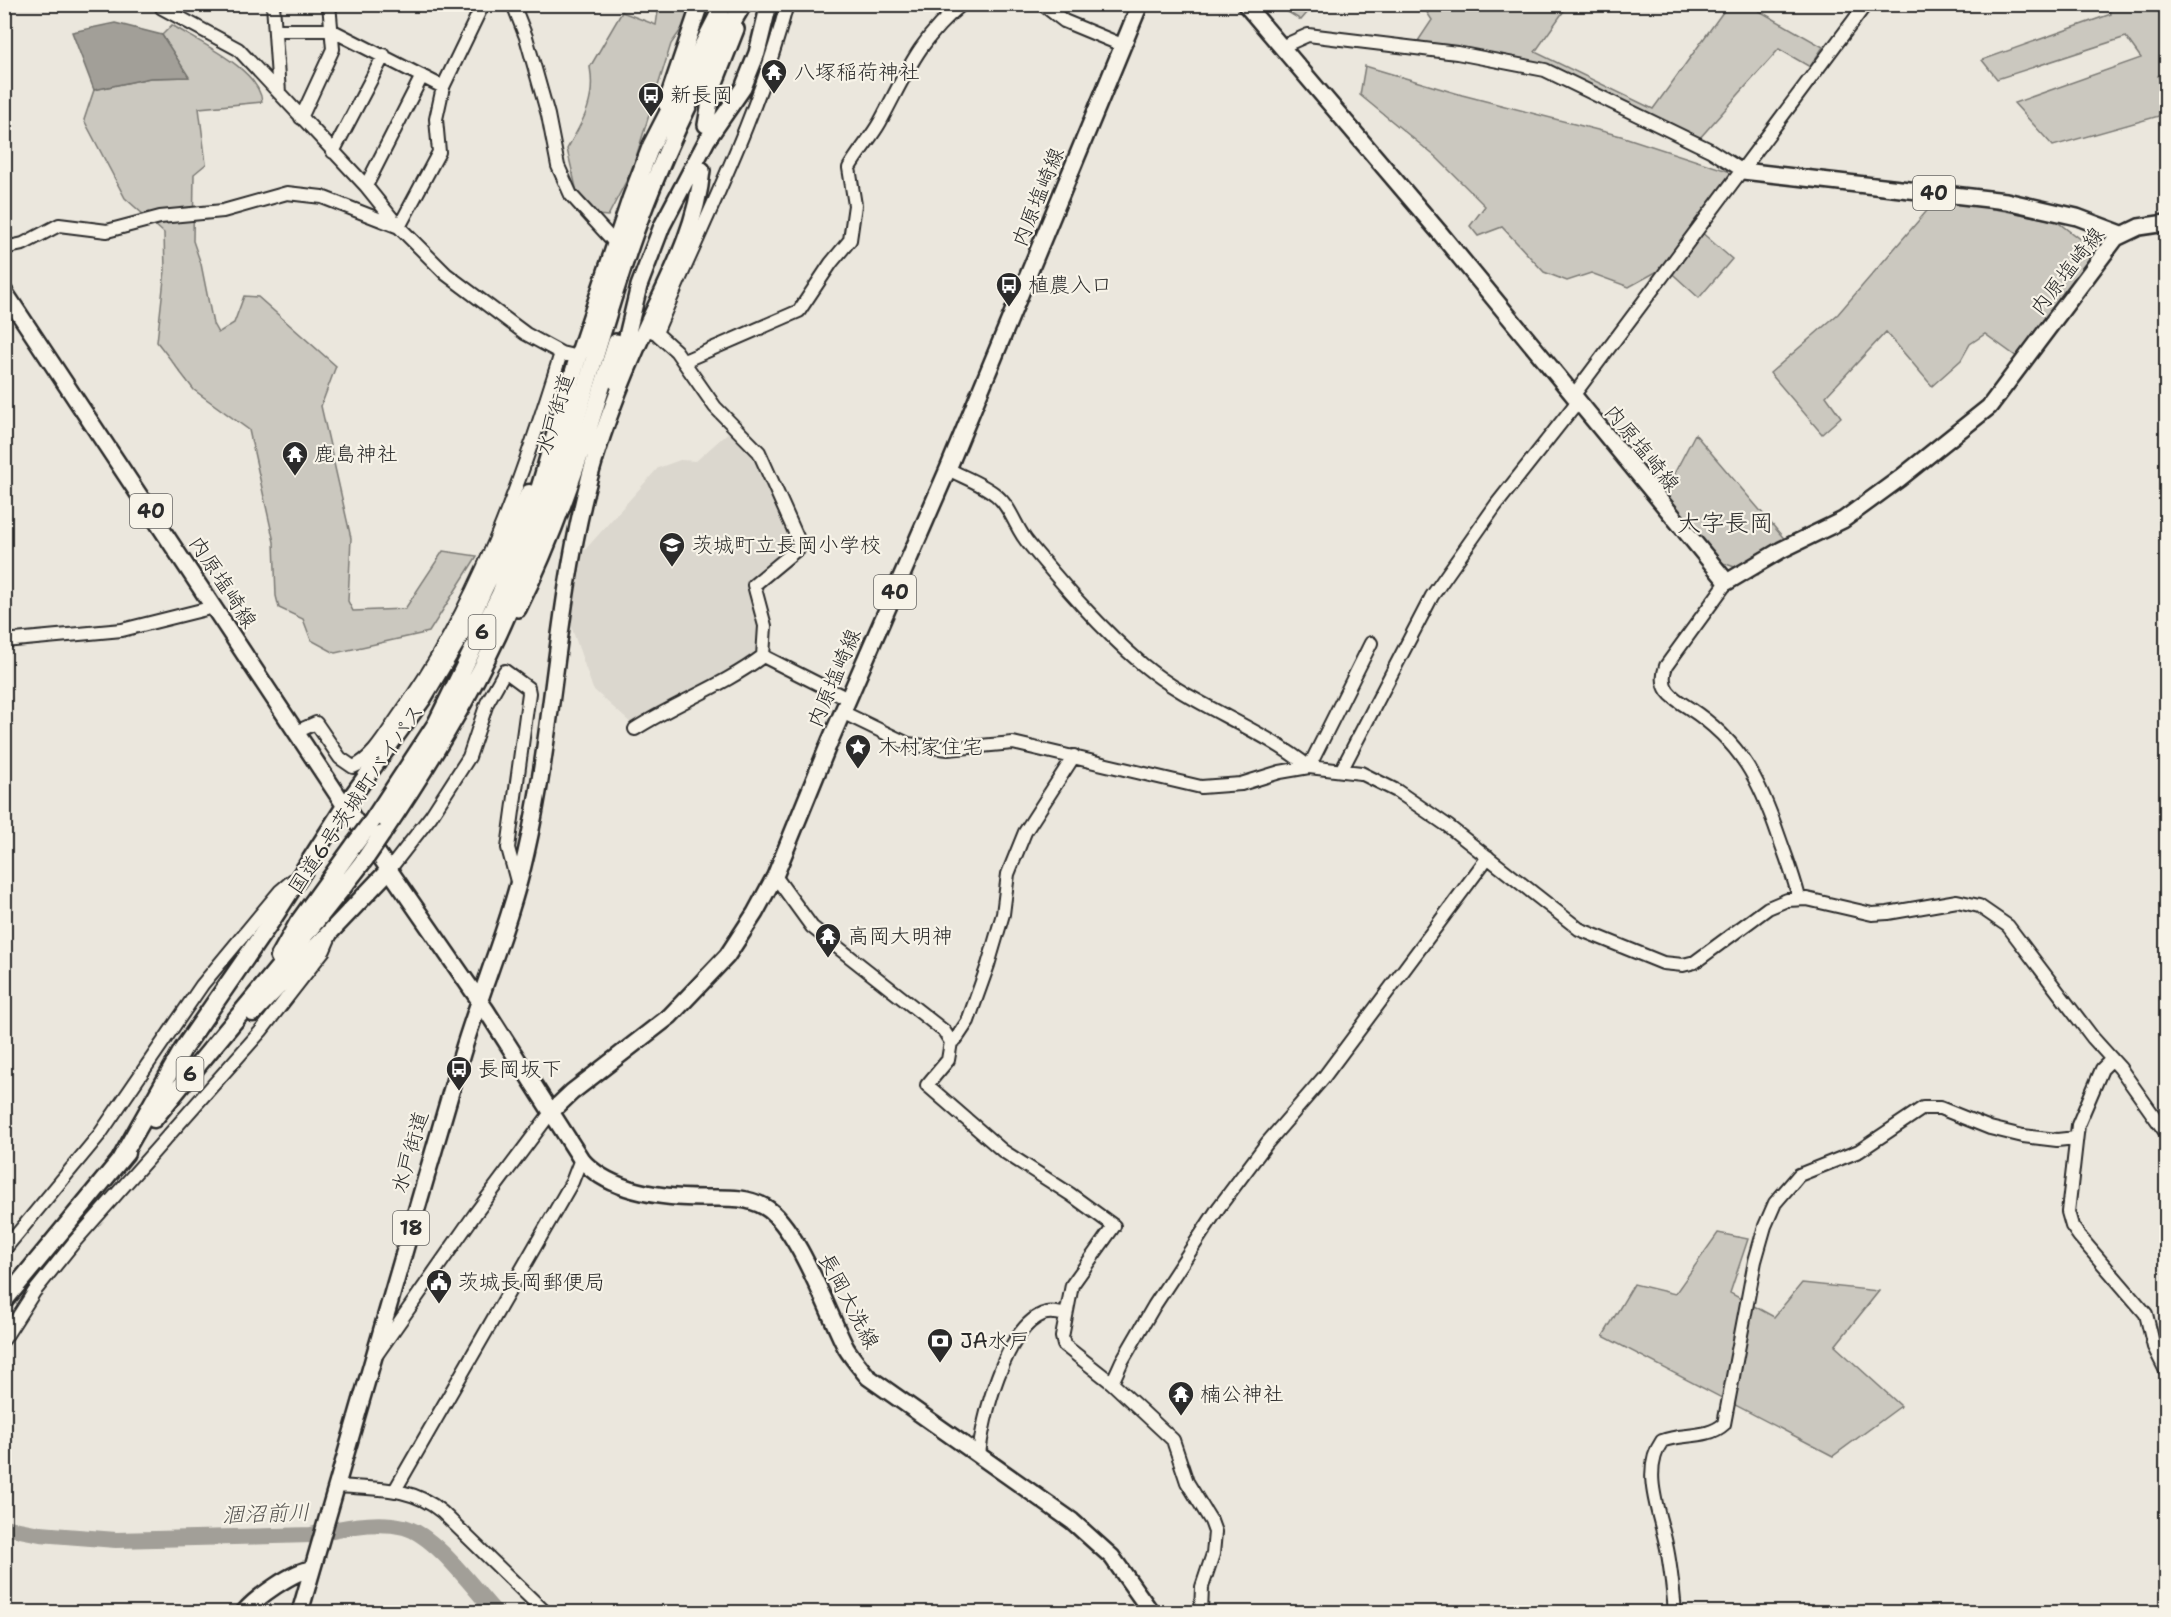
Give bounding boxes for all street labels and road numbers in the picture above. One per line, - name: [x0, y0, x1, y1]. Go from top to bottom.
- street label: 内原塩崎線: [1005, 143, 1071, 251]
- road number: 40: [1913, 176, 1955, 210]
- street label: 内原塩崎線: [2024, 221, 2110, 321]
- street label: 水戸街道: [529, 370, 581, 458]
- street label: 内原塩崎線: [1598, 398, 1686, 498]
- road number: 40: [130, 494, 172, 528]
- street label: 内原塩崎線: [183, 530, 263, 634]
- road number: 40: [874, 575, 916, 609]
- road number: 6: [468, 615, 496, 649]
- street label: 内原塩崎線: [801, 624, 867, 732]
- street label: 国道6号茨城町バイパス: [282, 698, 430, 900]
- road number: 6: [176, 1057, 204, 1091]
- street label: 水戸街道: [385, 1108, 435, 1196]
- road number: 18: [393, 1211, 429, 1245]
- street label: 長岡大洗線: [812, 1248, 886, 1354]

